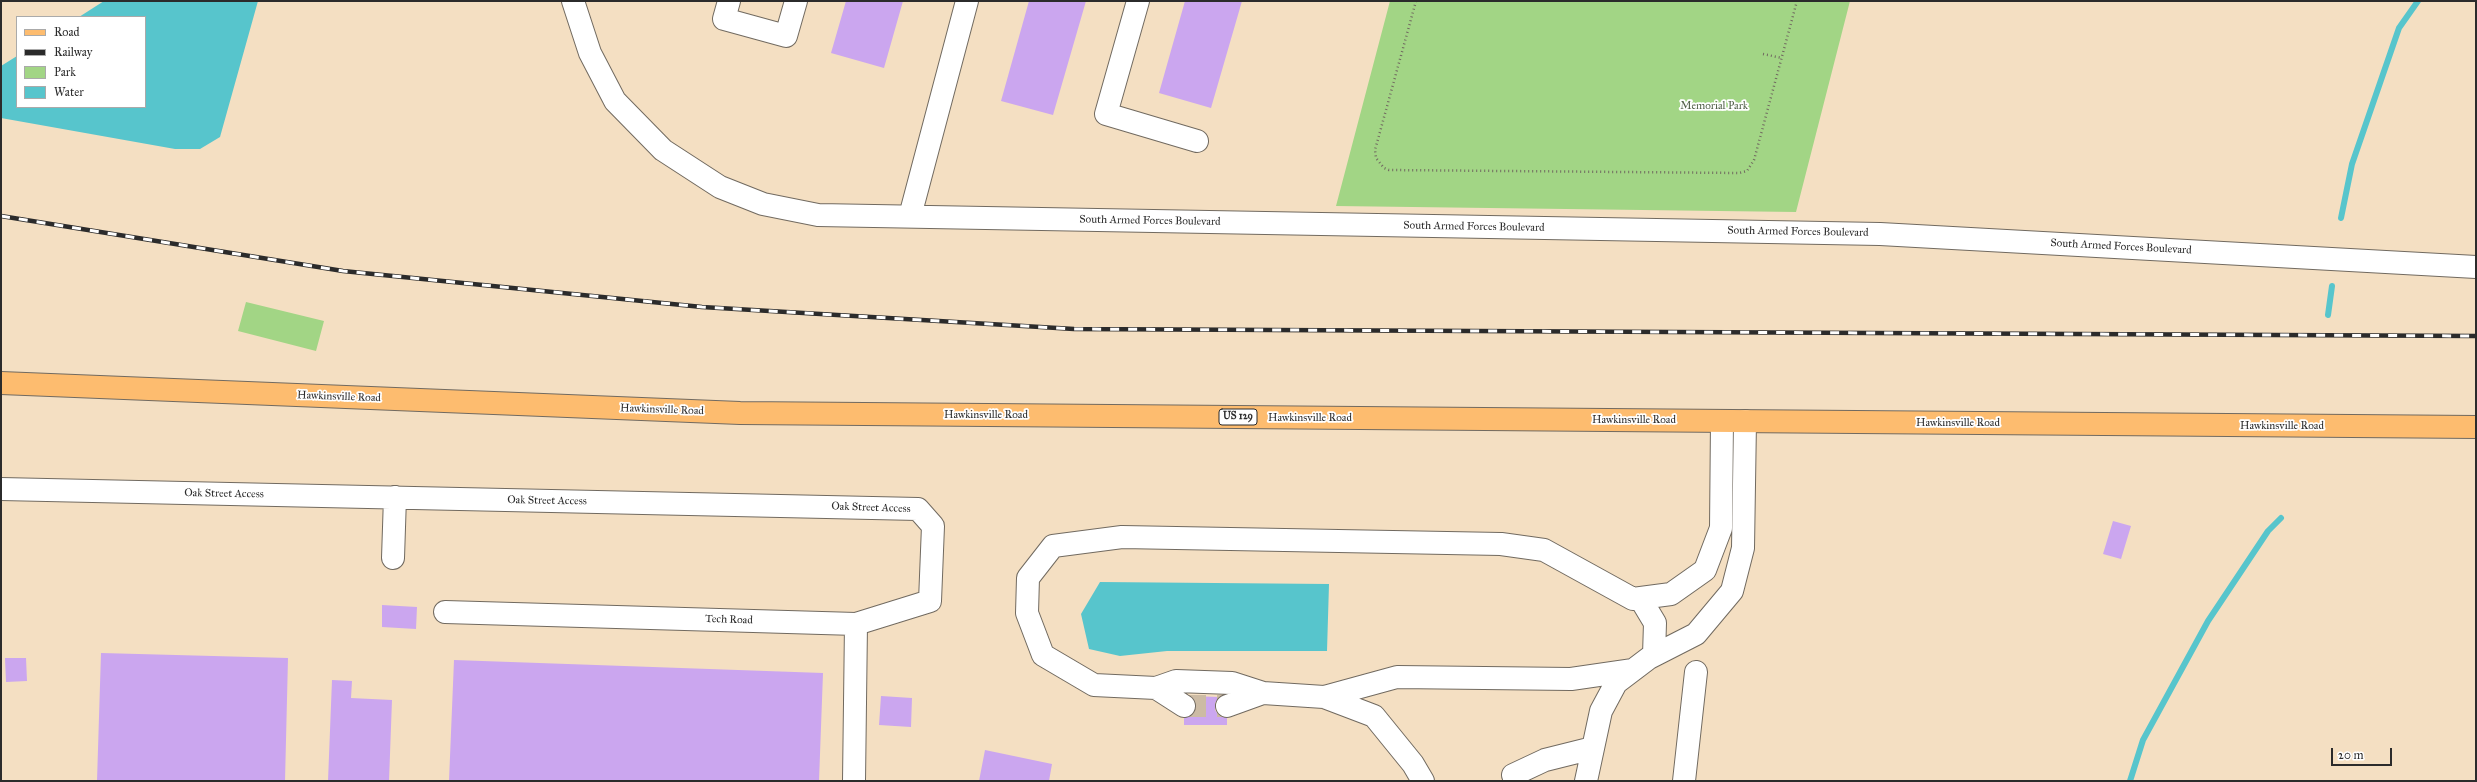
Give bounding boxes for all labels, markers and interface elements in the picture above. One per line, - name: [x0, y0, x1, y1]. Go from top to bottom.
- legend: [16, 16, 146, 108]
- text: Road: [54, 25, 80, 39]
- text: Railway: [54, 45, 92, 59]
- text: Park: [54, 65, 76, 79]
- text: Water: [54, 85, 84, 99]
- park label: Memorial Park: [1680, 99, 1748, 113]
- street label: South Armed Forces Boulevard: [1079, 213, 1221, 229]
- street label: South Armed Forces Boulevard: [1403, 219, 1545, 235]
- street label: South Armed Forces Boulevard: [1727, 224, 1869, 240]
- street label: South Armed Forces Boulevard: [2050, 237, 2192, 257]
- street label: Hawkinsville Road: [297, 389, 381, 405]
- street label: Hawkinsville Road: [620, 402, 704, 418]
- street label: Hawkinsville Road: [944, 408, 1028, 422]
- road number: US 129: [1219, 409, 1257, 425]
- street label: Hawkinsville Road: [1268, 411, 1352, 425]
- street label: Hawkinsville Road: [1592, 413, 1676, 427]
- street label: Hawkinsville Road: [1916, 416, 2000, 430]
- street label: Hawkinsville Road: [2240, 419, 2324, 433]
- street label: Oak Street Access: [184, 487, 264, 501]
- street label: Oak Street Access: [507, 494, 587, 508]
- street label: Oak Street Access: [831, 500, 911, 516]
- street label: Tech Road: [705, 613, 753, 627]
- scale bar: [2333, 740, 2394, 766]
- text: 20 m: [2338, 748, 2364, 762]

